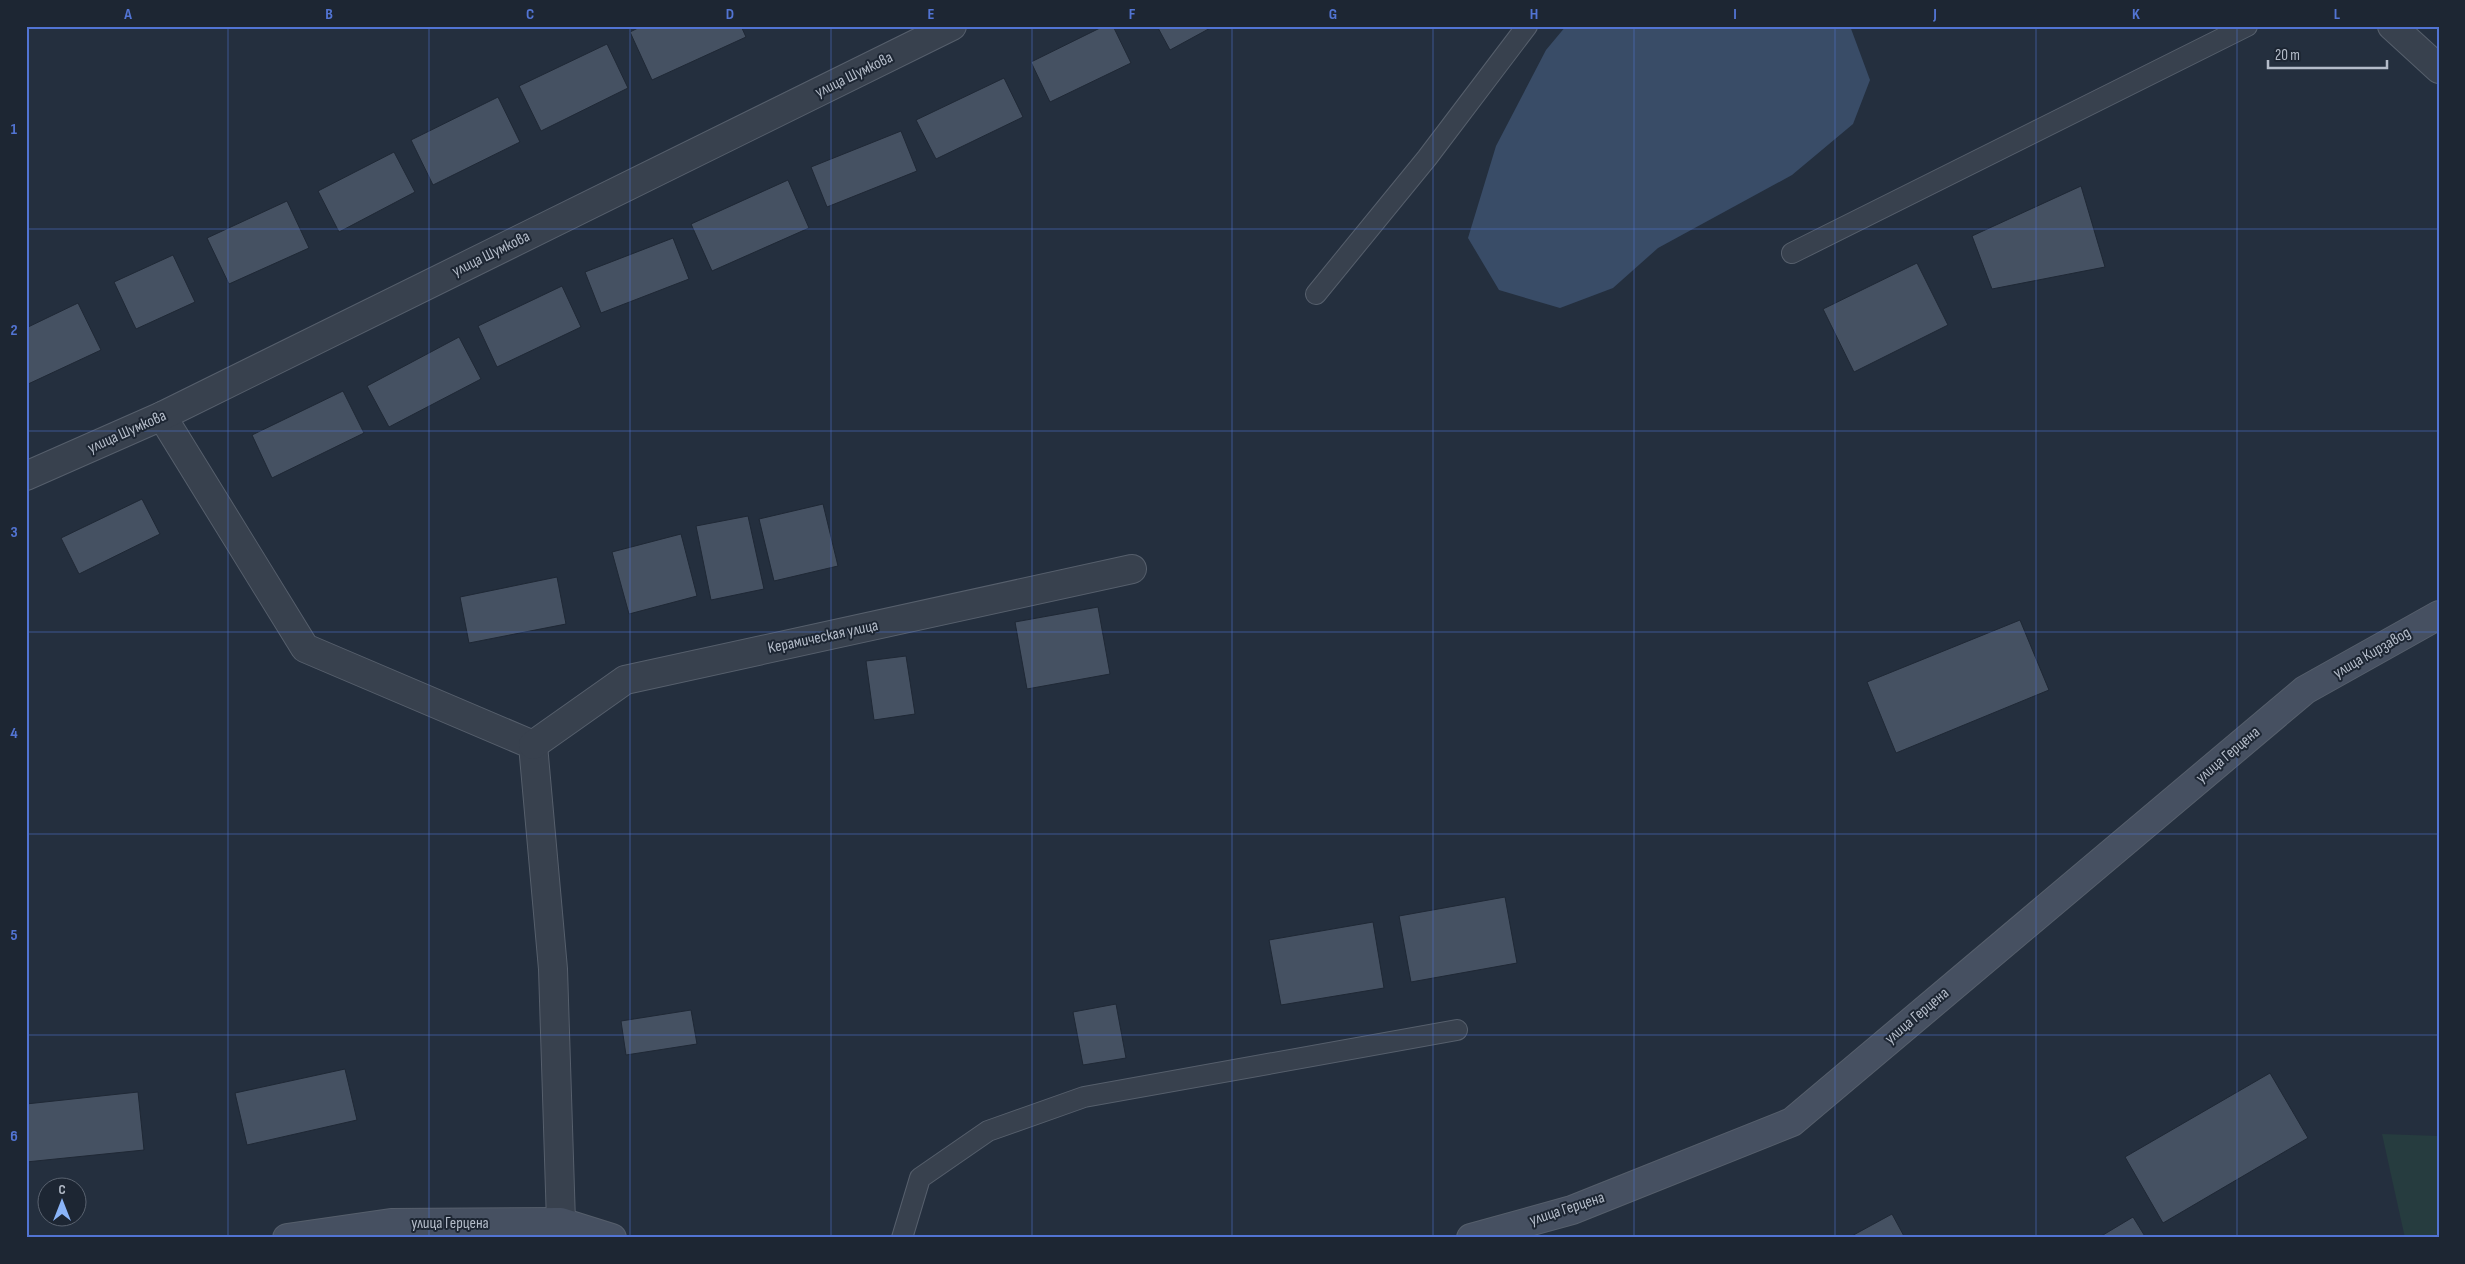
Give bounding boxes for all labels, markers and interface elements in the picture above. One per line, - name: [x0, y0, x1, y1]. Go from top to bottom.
- text: A: [123, 5, 132, 24]
- text: B: [325, 5, 333, 24]
- text: C: [526, 5, 534, 24]
- text: D: [726, 5, 734, 24]
- text: E: [928, 5, 935, 24]
- text: F: [1129, 5, 1136, 24]
- text: G: [1329, 5, 1337, 24]
- text: H: [1530, 5, 1538, 24]
- text: I: [1733, 5, 1737, 24]
- text: J: [1932, 5, 1937, 24]
- text: K: [2132, 5, 2140, 24]
- text: L: [2334, 5, 2341, 24]
- scale bar: [2268, 38, 2386, 70]
- text: 20 m: [2275, 46, 2300, 65]
- street label: улица Шумкова: [812, 48, 896, 102]
- text: 1: [11, 120, 18, 139]
- street label: улица Шумкова: [449, 227, 533, 281]
- text: 2: [10, 321, 18, 340]
- street label: улица Шумкова: [85, 406, 169, 458]
- text: 3: [10, 523, 18, 542]
- street label: Керамическая улица: [766, 616, 880, 658]
- street label: улица Кирзавод: [2330, 623, 2414, 683]
- street label: улица Герцена: [2192, 723, 2264, 787]
- text: 4: [10, 724, 18, 743]
- text: 5: [10, 926, 18, 945]
- street label: улица Герцена: [1881, 984, 1953, 1048]
- text: 6: [10, 1127, 18, 1146]
- north arrow: [38, 1176, 88, 1226]
- text: С: [58, 1181, 66, 1198]
- street label: улица Герцена: [1527, 1188, 1607, 1230]
- street label: улица Герцена: [411, 1214, 489, 1233]

